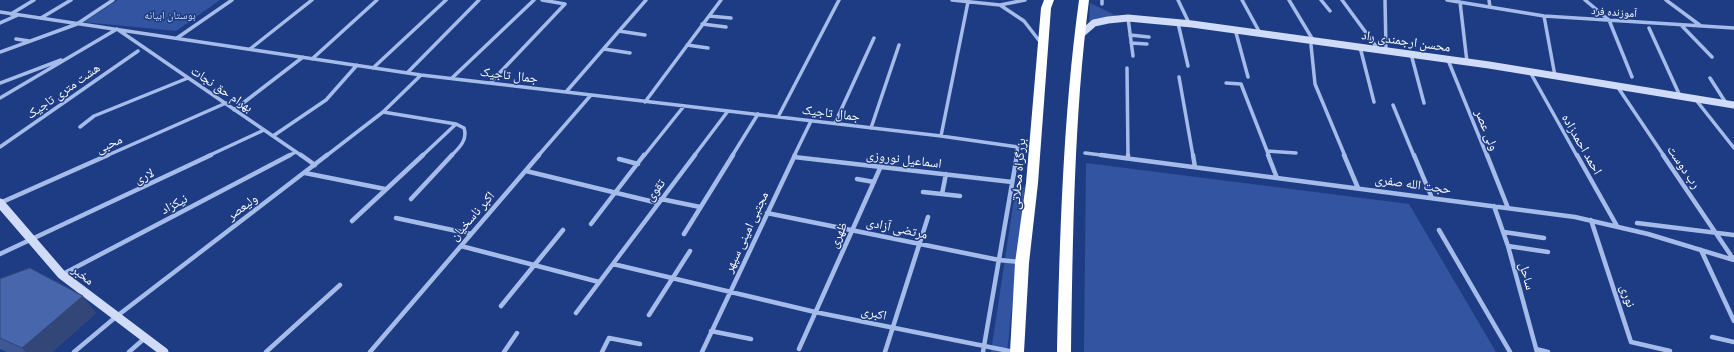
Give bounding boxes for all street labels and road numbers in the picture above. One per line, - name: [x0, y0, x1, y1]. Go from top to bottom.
- street label: آموزنده فرد: [1591, 4, 1637, 20]
- street label: محسن ارجمندی راد: [1360, 27, 1452, 55]
- street label: هشت متری تاجیک: [23, 60, 103, 122]
- street label: بهرام حق نجات: [188, 63, 256, 115]
- street label: جمال تاجیک: [479, 64, 539, 86]
- street label: جمال تاجیک: [801, 102, 861, 124]
- street label: ولی عصر: [1472, 107, 1502, 153]
- street label: احمد احمدزاده: [1558, 111, 1606, 177]
- street label: محبی: [93, 131, 125, 157]
- street label: بزرگراه محلاتی: [1007, 138, 1029, 210]
- street label: رب دوست: [1664, 142, 1704, 192]
- street label: اسماعیل نوروزی: [865, 147, 943, 171]
- street label: لاری: [132, 165, 156, 187]
- street label: حجت الله صفری: [1374, 171, 1452, 197]
- street label: تقوی: [642, 176, 668, 204]
- street label: اکبر ناسخیان: [446, 188, 498, 244]
- street label: مجتبی امینی سپهر: [720, 189, 772, 275]
- street label: ولیعصر: [224, 190, 260, 224]
- street label: نیکزاد: [158, 191, 190, 217]
- street label: مرتضی آزادی: [865, 214, 929, 242]
- street label: ظهری: [825, 220, 851, 250]
- street label: ساحل: [1516, 261, 1538, 291]
- street label: مخبر: [69, 262, 97, 288]
- street label: نوری: [1617, 283, 1639, 309]
- street label: اکبری: [860, 303, 888, 323]

